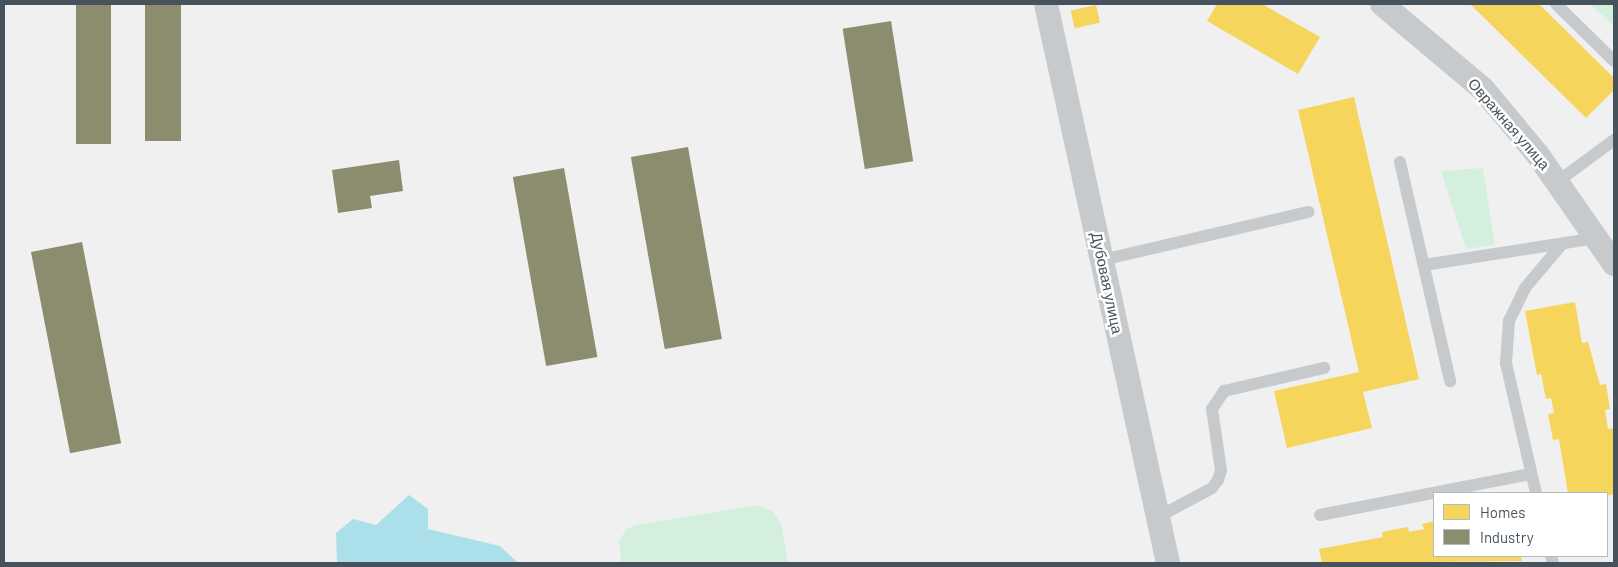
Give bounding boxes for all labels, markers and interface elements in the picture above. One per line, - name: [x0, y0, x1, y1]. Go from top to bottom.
- street label: Овражная улица: [1464, 75, 1554, 173]
- street label: Дубовая улица: [1087, 230, 1127, 336]
- legend: [1433, 492, 1608, 557]
- text: Homes: [1480, 503, 1525, 521]
- text: Industry: [1480, 528, 1534, 546]

